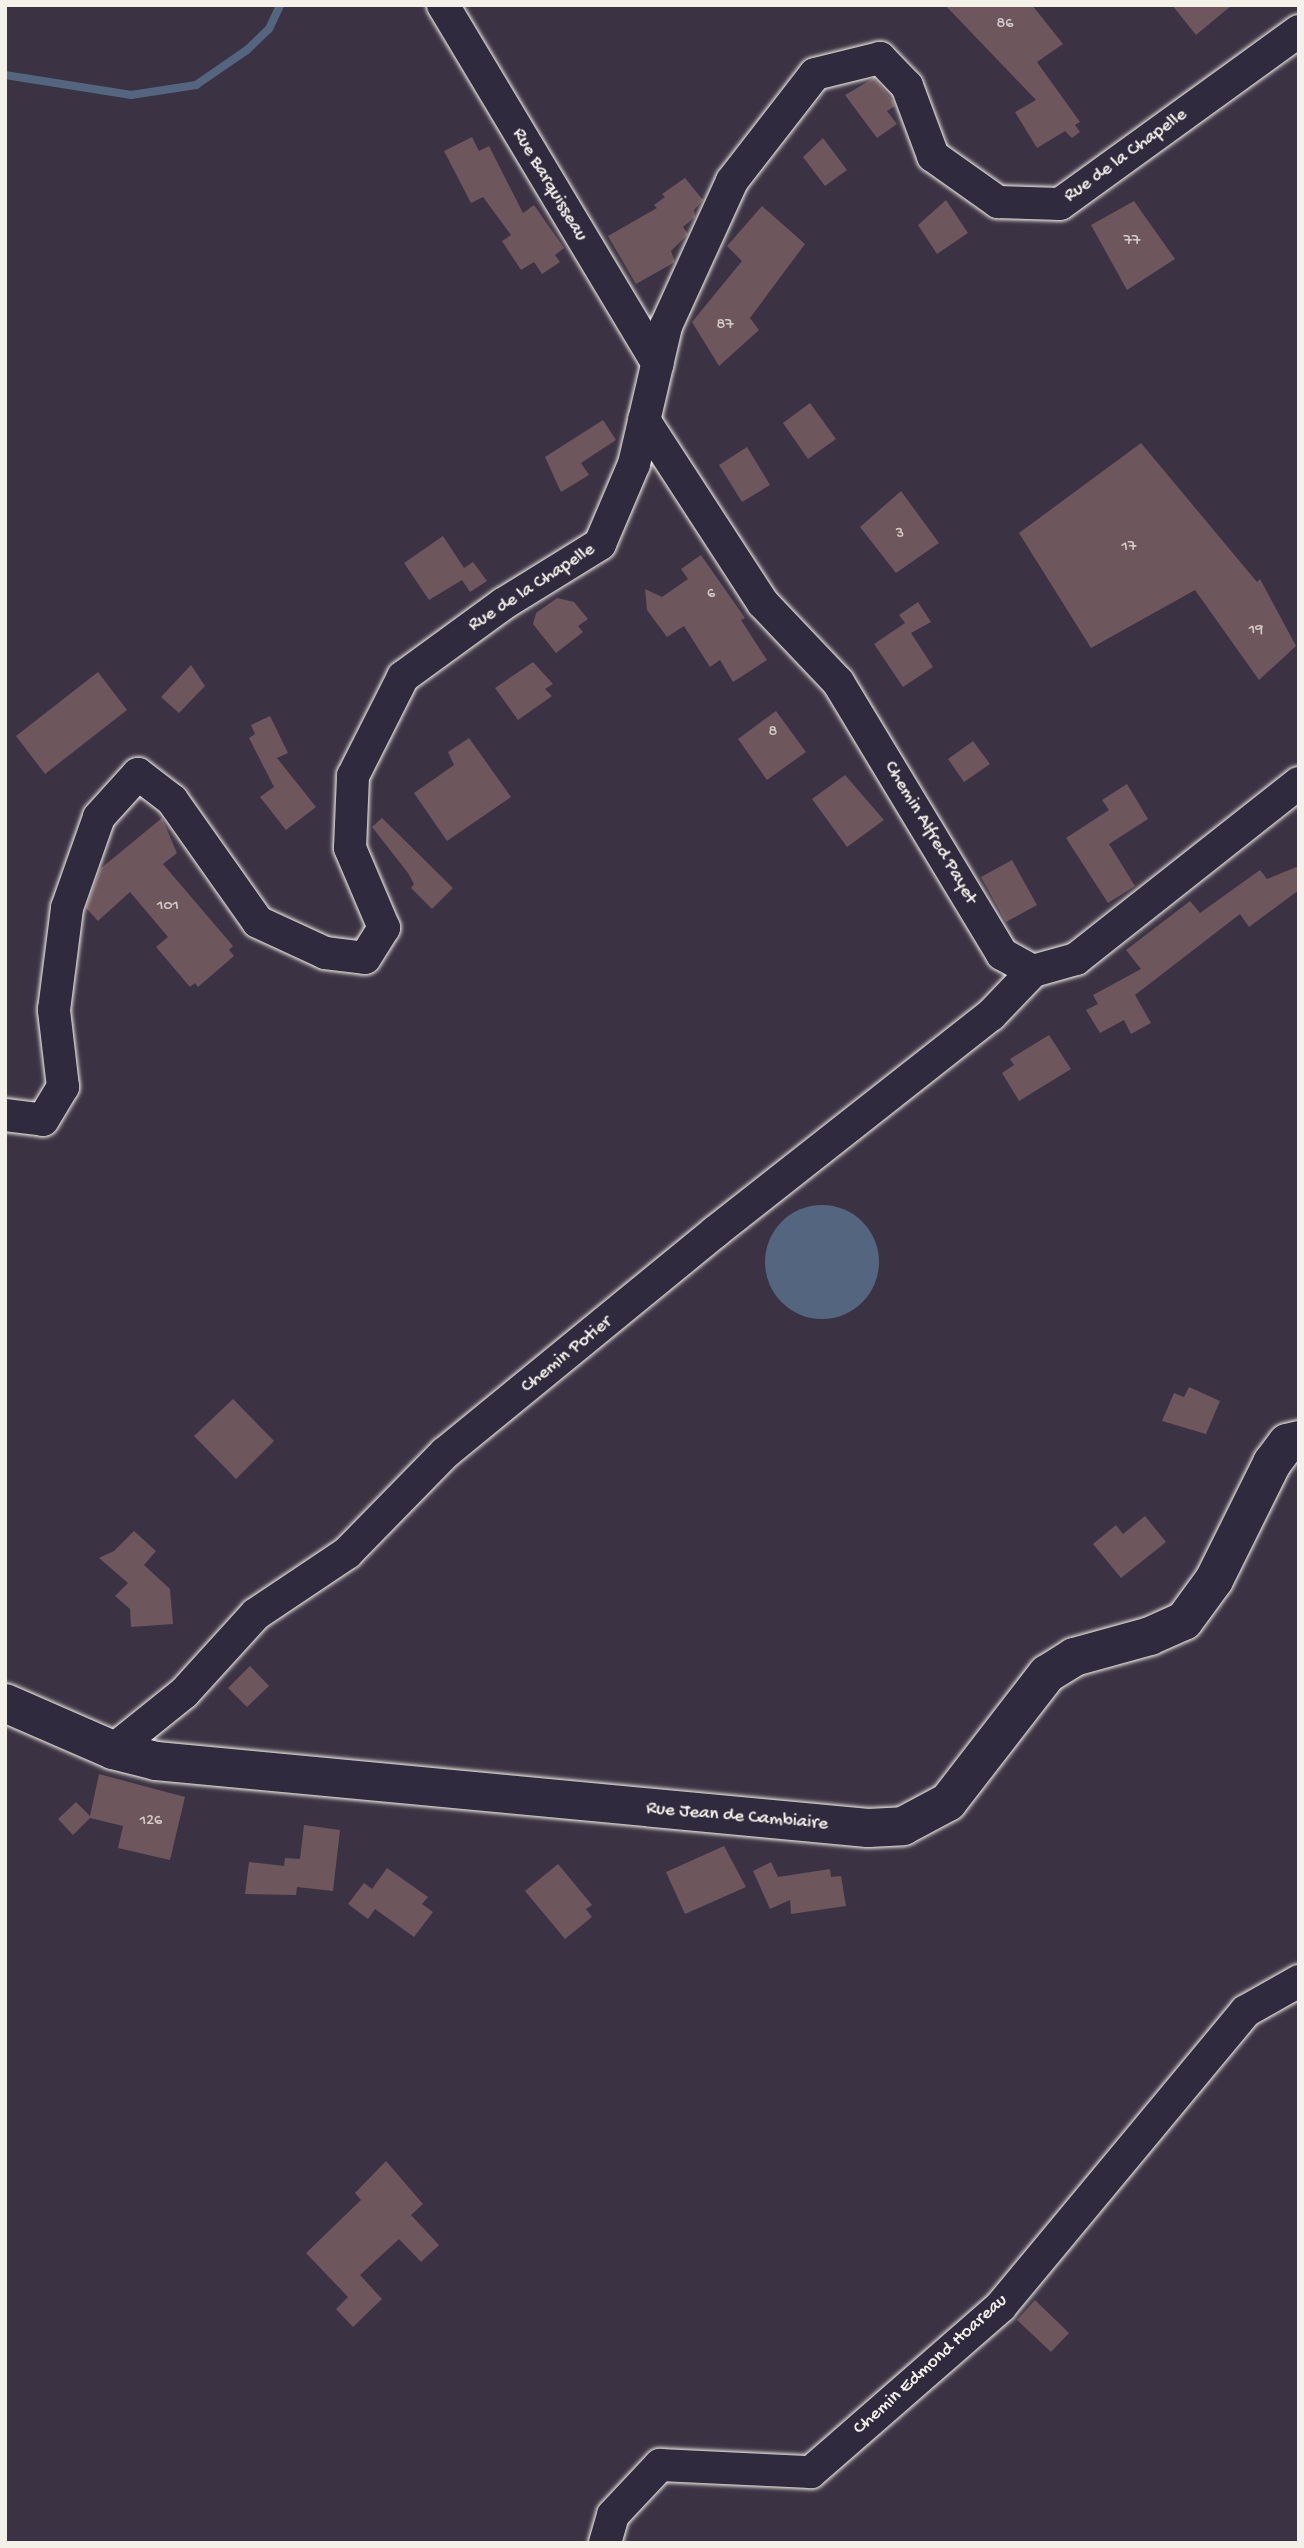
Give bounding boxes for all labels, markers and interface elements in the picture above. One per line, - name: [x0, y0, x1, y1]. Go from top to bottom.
- house number: 86: [997, 15, 1013, 35]
- street label: Rue de la Chapelle: [1060, 104, 1192, 208]
- street label: Rue Barquisseau: [506, 124, 592, 246]
- house number: 77: [1124, 232, 1140, 252]
- house number: 87: [716, 316, 734, 336]
- house number: 3: [896, 525, 904, 545]
- house number: 17: [1122, 538, 1136, 558]
- street label: Rue de la Chapelle: [464, 539, 600, 637]
- house number: 6: [707, 585, 715, 605]
- house number: 19: [1249, 621, 1263, 641]
- house number: 8: [769, 723, 777, 743]
- street label: Chemin Alfred Payet: [878, 757, 982, 909]
- house number: 101: [157, 897, 179, 917]
- street label: Chemin Potier: [517, 1311, 617, 1399]
- street label: Rue Jean de Cambiaire: [645, 1798, 829, 1836]
- house number: 126: [140, 1812, 162, 1832]
- street label: Chemin Edmond Hoareau: [849, 2290, 1013, 2440]

